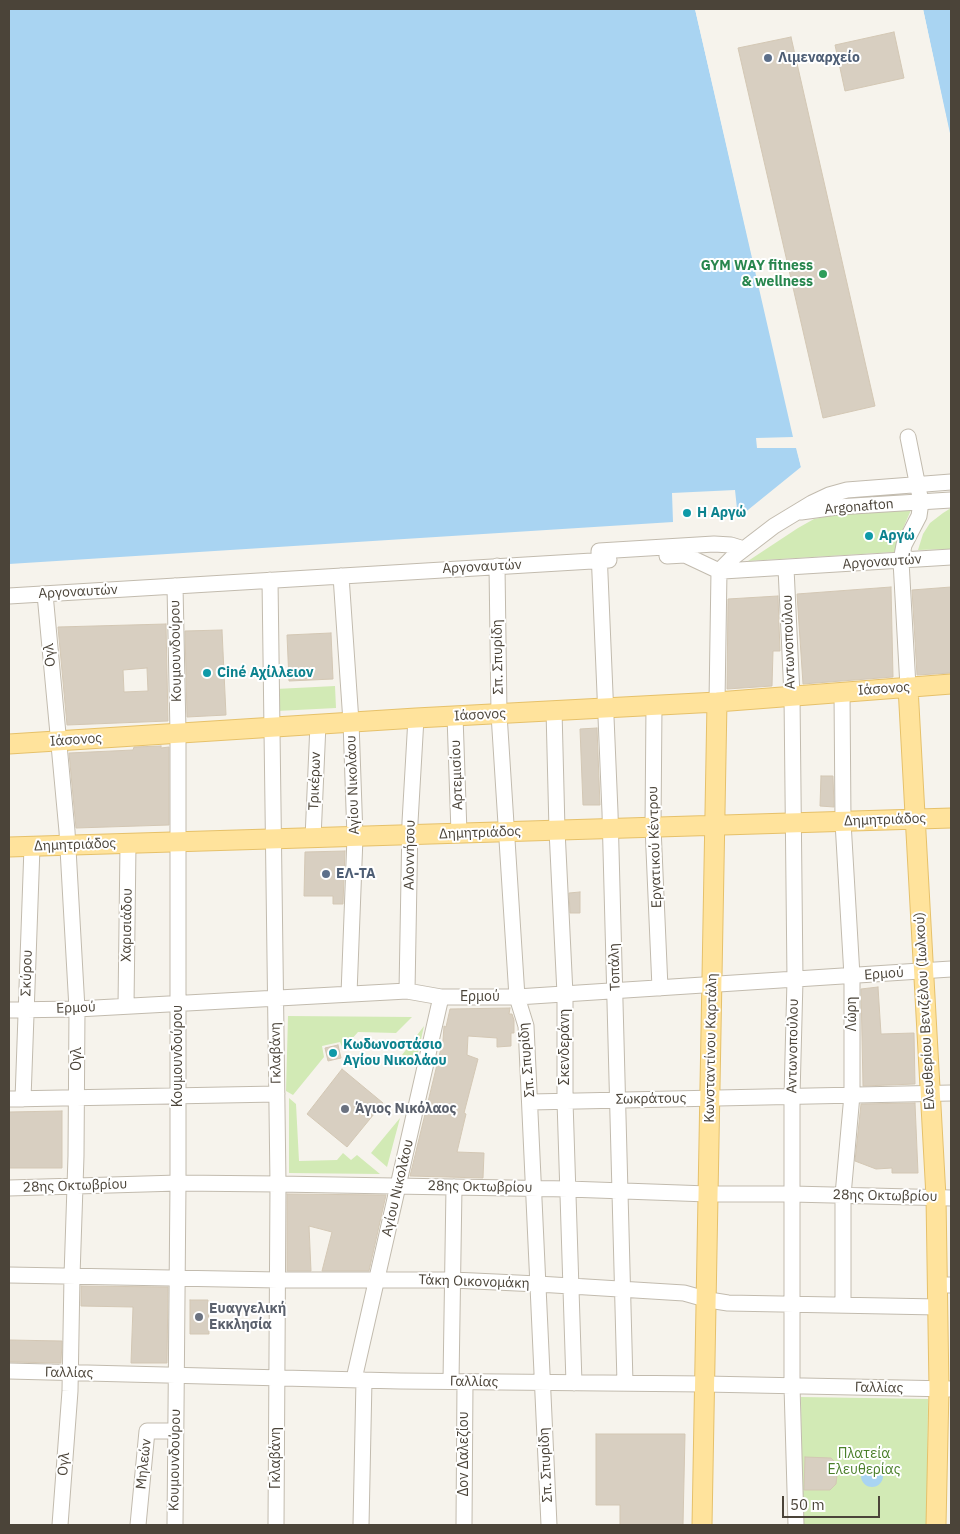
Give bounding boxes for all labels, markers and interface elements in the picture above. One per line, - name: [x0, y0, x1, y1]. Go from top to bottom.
- place label: Λιμεναρχείο: [778, 50, 860, 66]
- marker: Λιμεναρχείο: [762, 52, 774, 64]
- place label: GYM WAY fitness & wellness: [701, 258, 813, 290]
- marker: GYM WAY fitness & wellness: [817, 268, 829, 280]
- street label: Argonafton: [824, 496, 894, 518]
- place label: Η Αργώ: [697, 505, 746, 521]
- marker: Η Αργώ: [681, 507, 693, 519]
- place label: Αργώ: [879, 528, 915, 544]
- marker: Αργώ: [863, 530, 875, 542]
- street label: Αργοναυτών: [842, 551, 922, 573]
- street label: Αργοναυτών: [442, 557, 522, 577]
- street label: Αργοναυτών: [38, 582, 118, 602]
- street label: Αντωνοπούλου: [779, 594, 799, 690]
- street label: Κουμουνδούρου: [167, 600, 185, 702]
- street label: Σπ. Σπυρίδη: [489, 619, 507, 695]
- street label: Ογλ: [41, 642, 59, 668]
- place label: Ciné Αχίλλειον: [217, 665, 313, 681]
- marker: Ciné Αχίλλειον: [201, 667, 213, 679]
- street label: Ιάσονος: [857, 679, 911, 699]
- street label: Ιάσονος: [454, 705, 506, 725]
- street label: Ιάσονος: [49, 730, 103, 750]
- street label: Αγίου Νικολάου: [343, 735, 363, 835]
- street label: Αρτεμισίου: [447, 739, 467, 811]
- street label: Τρικέρων: [306, 751, 324, 811]
- street label: Εργατικού Κέντρου: [644, 786, 666, 908]
- street label: Δημητριάδος: [843, 810, 927, 830]
- street label: Αλοννήσου: [401, 820, 419, 890]
- street label: Δημητριάδος: [438, 823, 522, 843]
- street label: Δημητριάδος: [33, 835, 117, 855]
- place label: ΕΛ-ΤΑ: [336, 866, 376, 882]
- marker: ΕΛ-ΤΑ: [320, 868, 332, 880]
- street label: Χαρισιάδου: [118, 888, 136, 962]
- street label: Ελευθερίου Βενιζέλου (Ιωλκού): [911, 912, 939, 1110]
- street label: Τοπάλη: [606, 943, 624, 991]
- street label: Σκύρου: [18, 949, 36, 997]
- street label: Ερμού: [864, 964, 904, 984]
- street label: Κωνσταντίνου Καρτάλη: [701, 973, 721, 1123]
- street label: Ερμού: [460, 989, 500, 1005]
- street label: Λώρη: [844, 997, 860, 1031]
- street label: Αντωνοπούλου: [784, 998, 802, 1094]
- street label: Ερμού: [56, 999, 96, 1017]
- street label: Κουμουνδούρου: [170, 1005, 186, 1107]
- street label: Σκενδεράνη: [557, 1009, 573, 1085]
- street label: Γκλαβάνη: [267, 1022, 285, 1084]
- street label: Σπ. Σπυρίδη: [515, 1022, 539, 1098]
- place label: Κωδωνοστάσιο Αγίου Νικολάου: [343, 1037, 447, 1070]
- street label: Ογλ: [69, 1047, 85, 1071]
- marker: Κωδωνοστάσιο Αγίου Νικολάου: [327, 1047, 339, 1059]
- street label: Σωκράτους: [615, 1090, 687, 1108]
- place label: Άγιος Νικόλαος: [355, 1101, 456, 1117]
- marker: Άγιος Νικόλαος: [339, 1103, 351, 1115]
- street label: Αγίου Νικολάου: [379, 1138, 417, 1238]
- street label: 28ης Οκτωβρίου: [22, 1176, 128, 1196]
- street label: 28ης Οκτωβρίου: [427, 1178, 533, 1196]
- street label: 28ης Οκτωβρίου: [832, 1187, 938, 1205]
- street label: Τάκη Οικονομάκη: [418, 1272, 530, 1292]
- place label: Ευαγγελική Εκκλησία: [209, 1301, 286, 1334]
- marker: Ευαγγελική Εκκλησία: [193, 1311, 205, 1323]
- street label: Γαλλίας: [45, 1364, 93, 1382]
- street label: Γαλλίας: [450, 1373, 498, 1391]
- street label: Γαλλίας: [855, 1379, 903, 1397]
- street label: Κουμουνδούρου: [166, 1409, 184, 1511]
- street label: Δον Δαλεζίου: [456, 1411, 472, 1497]
- street label: Γκλαβάνη: [268, 1427, 284, 1489]
- street label: Σπ. Σπυρίδη: [536, 1427, 556, 1503]
- street label: Μηλεών: [133, 1438, 155, 1490]
- park label: Πλατεία Ελευθερίας: [828, 1446, 900, 1478]
- street label: Ογλ: [55, 1451, 73, 1477]
- scale bar: [785, 1486, 882, 1518]
- text: 50 m: [790, 1495, 825, 1514]

